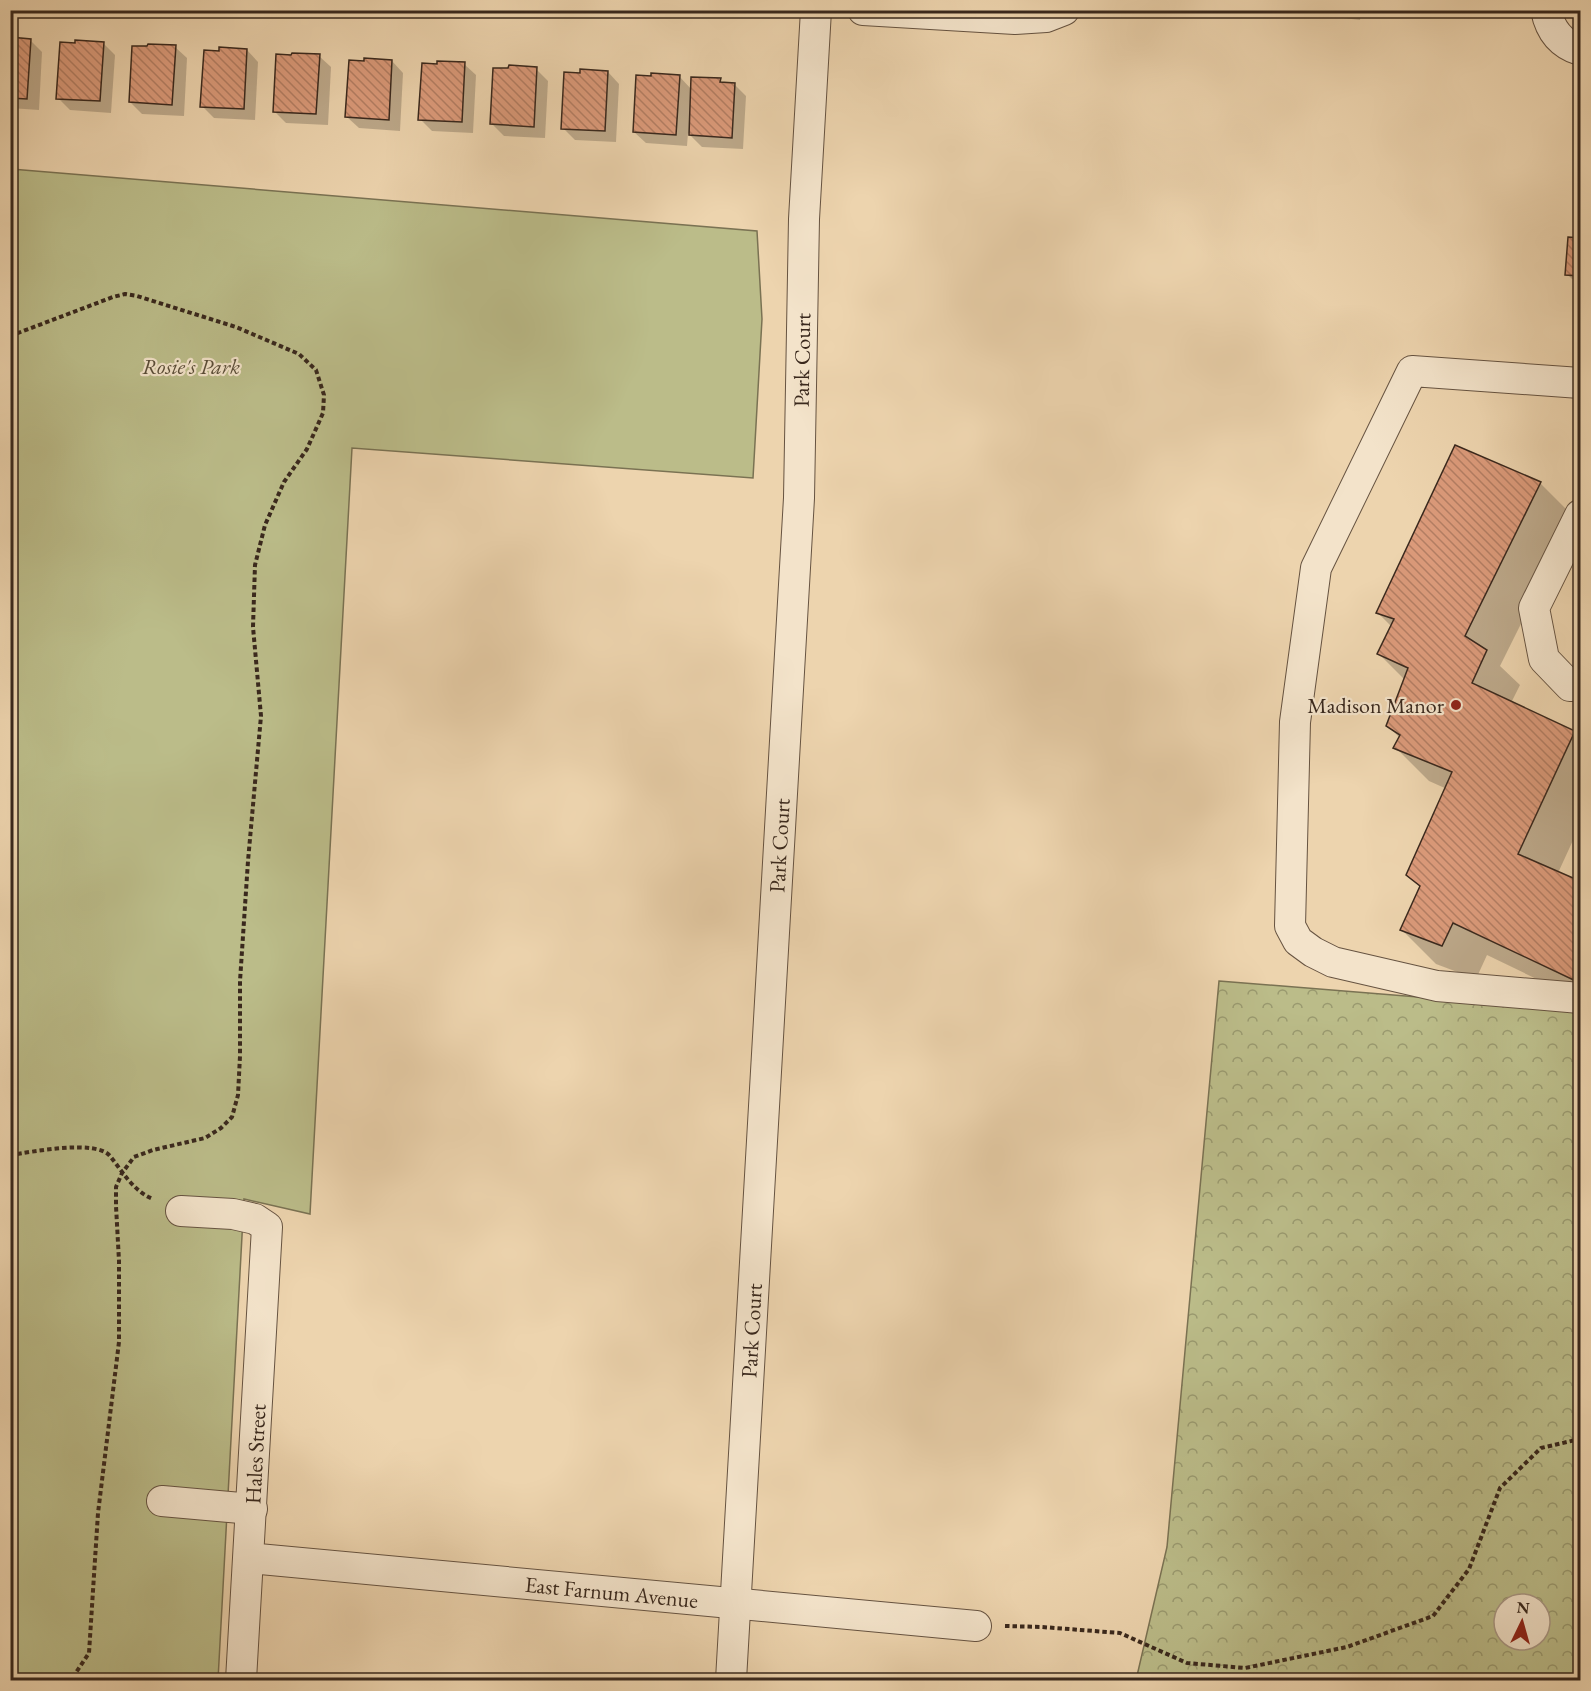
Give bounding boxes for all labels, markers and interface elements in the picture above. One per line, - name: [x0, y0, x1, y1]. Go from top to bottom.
- street label: Park Court: [787, 312, 817, 407]
- park label: Rosie's Park: [142, 352, 240, 381]
- place label: Madison Manor: [1307, 691, 1445, 720]
- marker: Madison Manor: [1449, 698, 1463, 712]
- street label: Park Court: [762, 797, 797, 893]
- street label: Park Court: [734, 1283, 769, 1379]
- street label: Hales Street: [238, 1403, 273, 1505]
- street label: East Farnum Avenue: [524, 1570, 700, 1615]
- north arrow: [1492, 1592, 1552, 1652]
- text: N: [1516, 1597, 1531, 1619]

